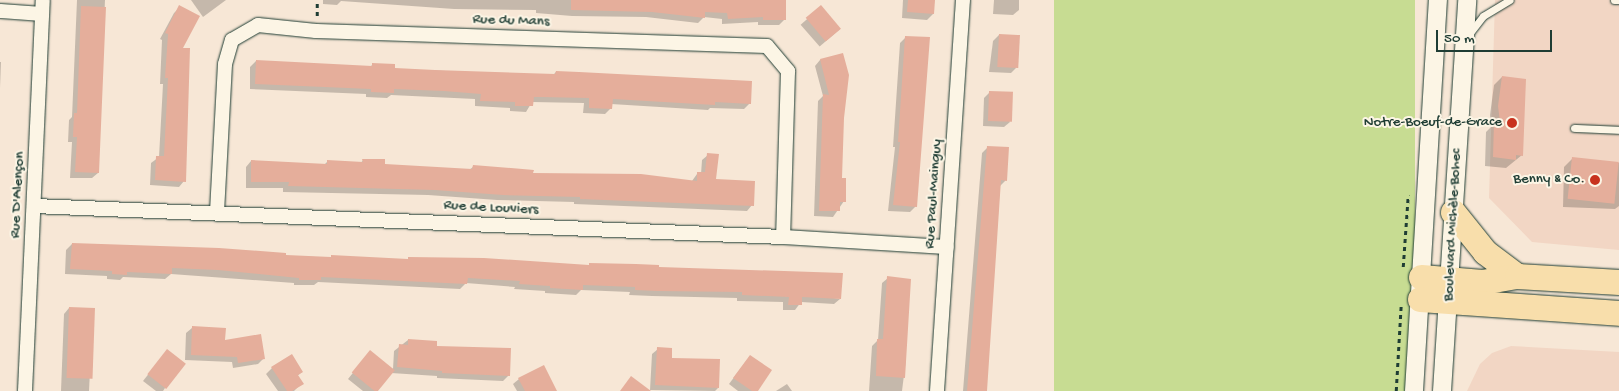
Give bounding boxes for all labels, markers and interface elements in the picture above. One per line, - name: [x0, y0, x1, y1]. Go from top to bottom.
- street label: Rue du Mans: [472, 11, 550, 31]
- scale bar: [1439, 20, 1555, 52]
- text: 50 m: [1444, 30, 1475, 48]
- place label: Notre-Boeuf-de-Grace: [1364, 114, 1502, 132]
- marker: Notre-Boeuf-de-Grace: [1506, 117, 1518, 129]
- street label: Rue Paul-Mainguy: [921, 139, 947, 249]
- street label: Boulevard Michèle-Bohec: [1440, 148, 1466, 302]
- street label: Rue D'Alençon: [7, 151, 29, 239]
- place label: Benny & Co.: [1513, 171, 1585, 189]
- marker: Benny & Co.: [1589, 174, 1601, 186]
- street label: Rue de Louviers: [443, 197, 539, 219]

